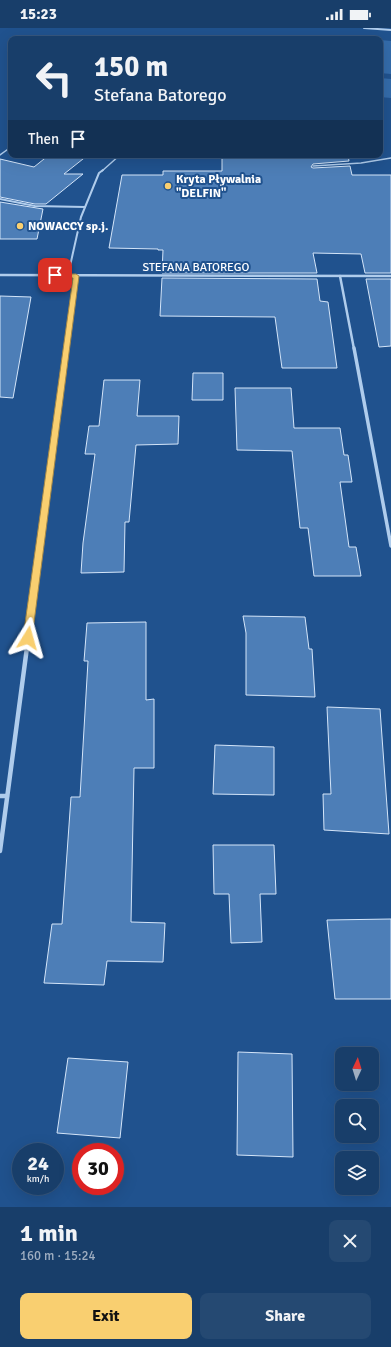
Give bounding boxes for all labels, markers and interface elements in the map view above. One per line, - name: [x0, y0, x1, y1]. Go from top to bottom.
- text: 15:23: [20, 5, 57, 23]
- text: 150 m: [94, 50, 168, 84]
- icon: left: [28, 52, 80, 104]
- text: Stefana Batorego: [94, 84, 227, 106]
- icon: arrive: [67, 128, 89, 150]
- text: Then: [28, 130, 59, 148]
- place label: Kryta Pływalnia "DELFIN": [176, 172, 261, 201]
- marker: Kryta Pływalnia "DELFIN": [163, 181, 173, 191]
- place label: NOWACCY sp.j.: [28, 219, 108, 234]
- marker: NOWACCY sp.j.: [15, 221, 25, 231]
- pin: [38, 258, 72, 292]
- street label: STEFANA BATOREGO: [143, 260, 250, 275]
- icon: arrive: [44, 264, 66, 286]
- position arrow: [7, 617, 49, 659]
- north arrow: [335, 1047, 379, 1091]
- map controls: [335, 1047, 379, 1195]
- button: search: [335, 1099, 379, 1143]
- speed limit sign: 30: [72, 1143, 124, 1195]
- text: 24: [27, 1151, 49, 1176]
- button: layers: [335, 1151, 379, 1195]
- text: km/h: [27, 1173, 49, 1185]
- text: 1 min: [20, 1218, 78, 1248]
- button: close: [329, 1220, 371, 1262]
- text: 160 m · 15:24: [20, 1248, 96, 1264]
- button: Exit: [20, 1293, 192, 1339]
- button: Share: [200, 1293, 371, 1339]

